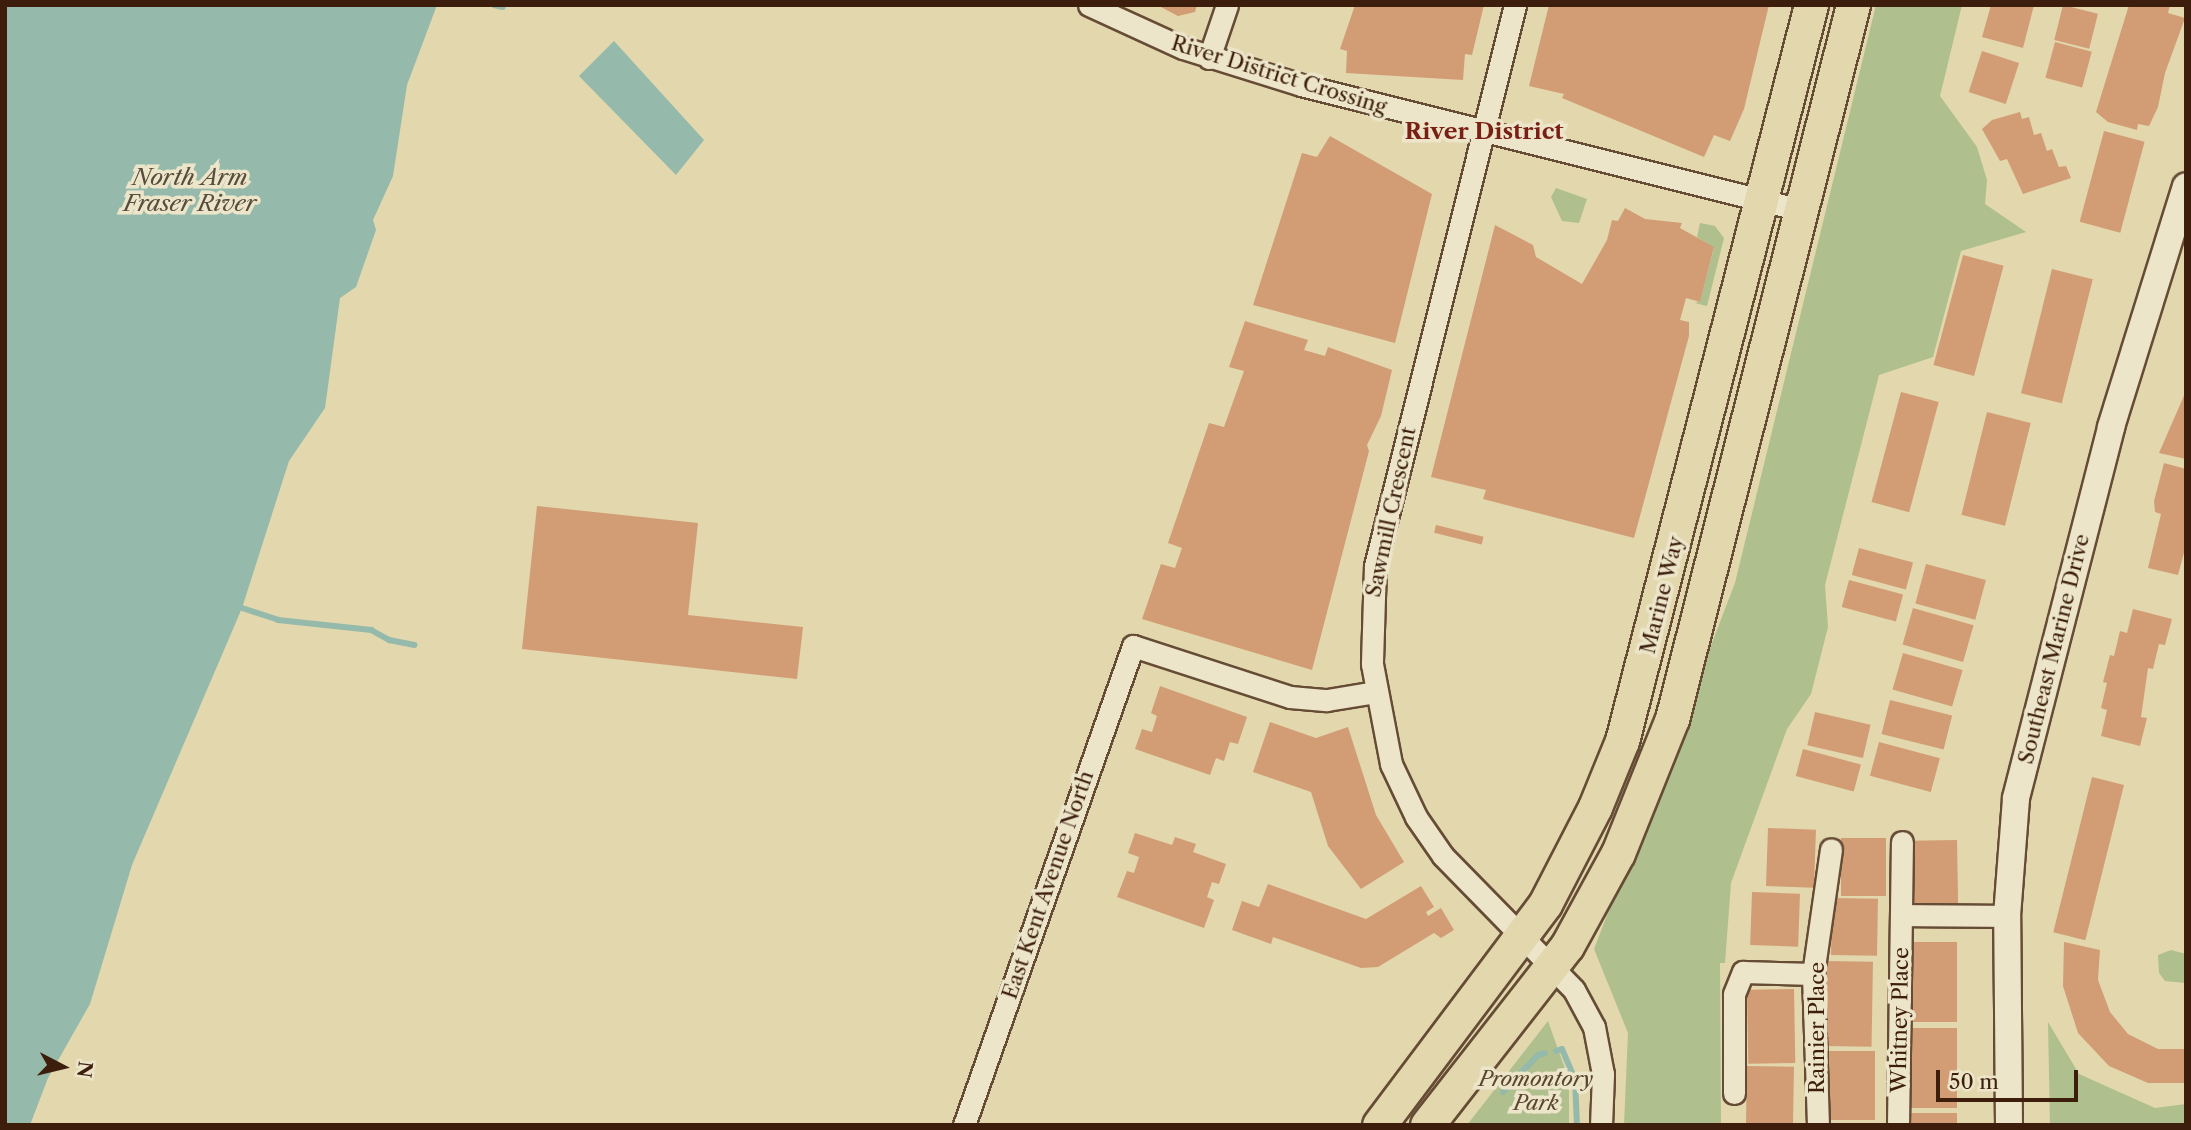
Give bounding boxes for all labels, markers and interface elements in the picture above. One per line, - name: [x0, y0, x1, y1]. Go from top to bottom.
- street label: River District Crossing: [1168, 30, 1390, 120]
- district label: River District: [1404, 117, 1564, 145]
- water label: North Arm Fraser River: [123, 163, 257, 217]
- street label: Sawmill Crescent: [1361, 425, 1421, 599]
- street label: Southeast Marine Drive: [2013, 531, 2095, 767]
- street label: Marine Way: [1635, 533, 1689, 657]
- street label: East Kent Avenue North: [997, 767, 1099, 1003]
- street label: Whitney Place: [1886, 947, 1914, 1093]
- street label: Rainier Place: [1804, 962, 1830, 1094]
- north arrow: [28, 1032, 98, 1102]
- scale bar: [1939, 1056, 2081, 1100]
- text: N: [72, 1060, 97, 1079]
- park label: Promontory Park: [1479, 1066, 1593, 1116]
- text: 50 m: [1949, 1069, 1999, 1094]

